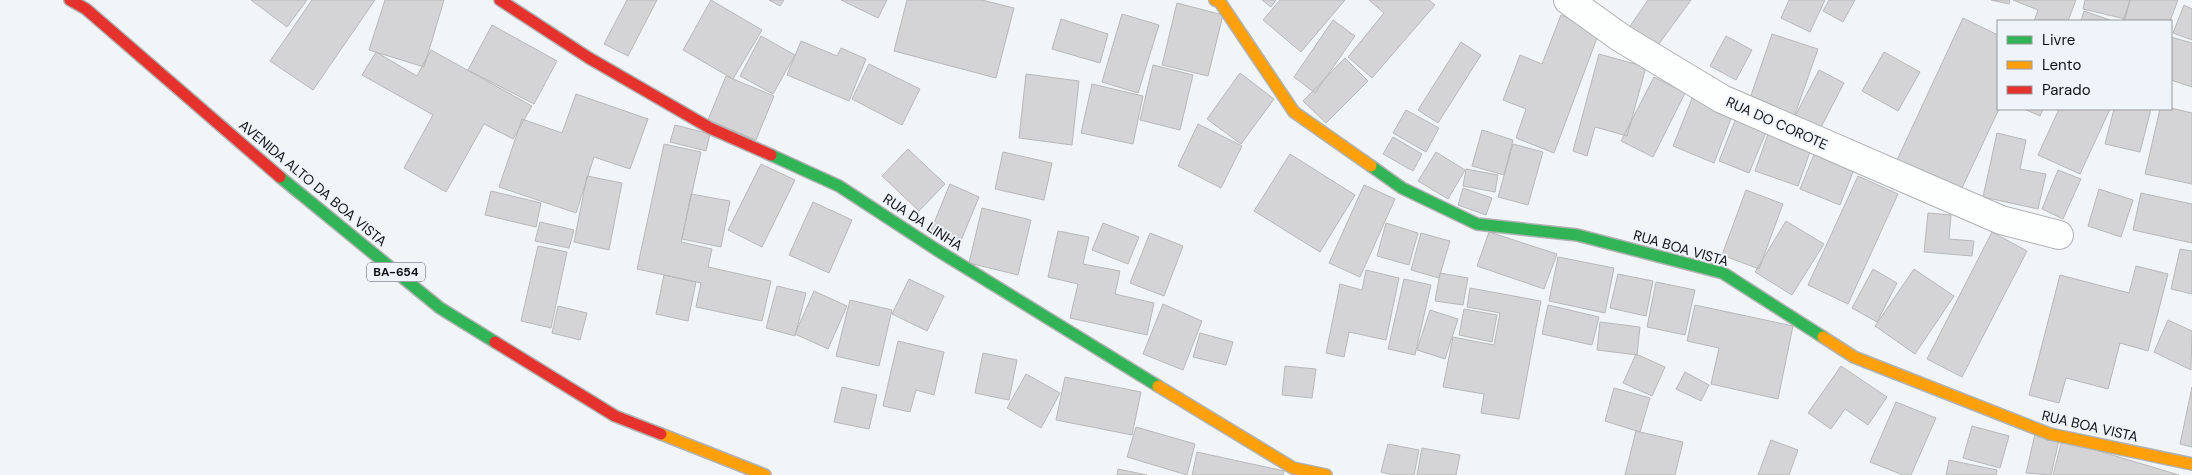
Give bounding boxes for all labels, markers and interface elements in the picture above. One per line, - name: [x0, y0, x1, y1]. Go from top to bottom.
- legend: [1997, 20, 2172, 110]
- text: Livre: [2042, 30, 2075, 50]
- text: Lento: [2042, 55, 2081, 75]
- text: Parado: [2042, 80, 2091, 100]
- street label: RUA DO COROTE: [1723, 92, 1831, 154]
- street label: AVENIDA ALTO DA BOA VISTA: [235, 116, 391, 250]
- street label: RUA DA LINHA: [880, 190, 966, 254]
- street label: RUA BOA VISTA: [1631, 226, 1731, 270]
- road number: BA-654: [367, 262, 425, 282]
- street label: RUA BOA VISTA: [2040, 406, 2140, 446]

